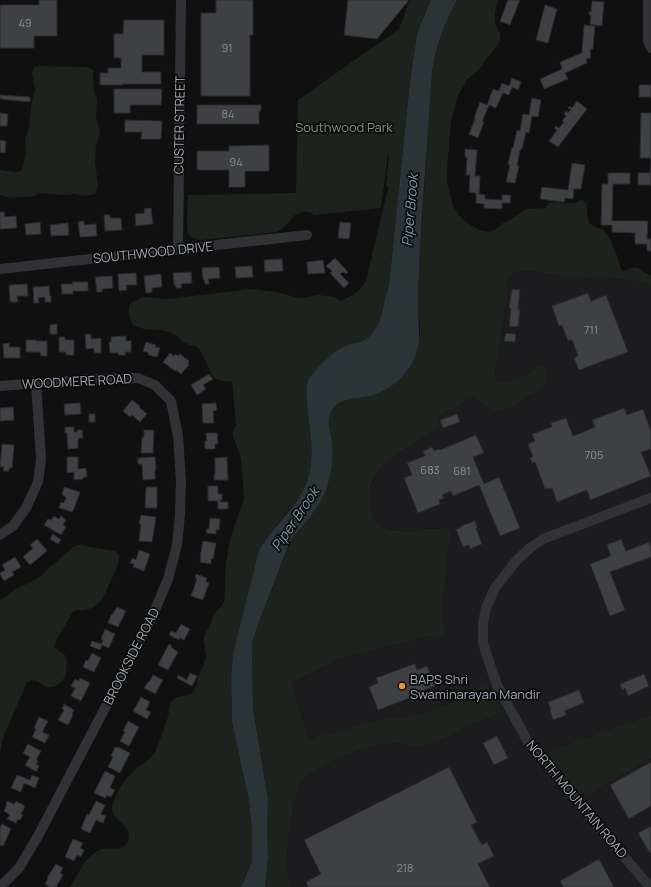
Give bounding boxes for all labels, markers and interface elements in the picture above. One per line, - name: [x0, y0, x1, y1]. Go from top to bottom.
- house number: 49: [18, 15, 32, 30]
- house number: 91: [221, 40, 233, 55]
- street label: CUSTER STREET: [169, 75, 189, 174]
- house number: 84: [222, 106, 234, 121]
- park label: Southwood Park: [295, 118, 393, 136]
- house number: 94: [229, 154, 243, 169]
- water label: Piper Brook: [397, 171, 422, 247]
- street label: SOUTHWOOD DRIVE: [92, 237, 214, 267]
- house number: 711: [584, 322, 598, 337]
- street label: WOODMERE ROAD: [21, 369, 133, 393]
- house number: 705: [585, 447, 603, 462]
- house number: 683: [420, 462, 440, 477]
- house number: 681: [453, 463, 471, 478]
- water label: Piper Brook: [266, 481, 324, 554]
- street label: BROOKSIDE ROAD: [99, 604, 163, 707]
- place label: BAPS Shri Swaminarayan Mandir: [410, 670, 541, 703]
- marker: BAPS Shri Swaminarayan Mandir: [397, 681, 407, 691]
- street label: NORTH MOUNTAIN ROAD: [522, 736, 632, 862]
- house number: 218: [397, 860, 413, 875]

